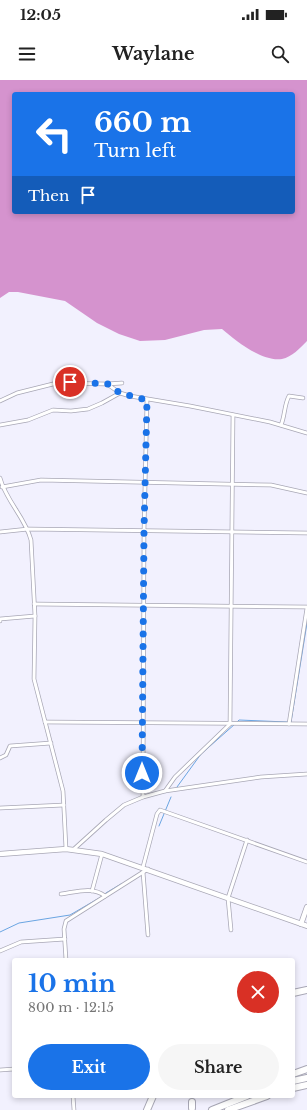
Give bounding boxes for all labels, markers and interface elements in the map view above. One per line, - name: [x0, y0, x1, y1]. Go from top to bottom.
- text: 12:05: [20, 5, 61, 24]
- icon: menu: [16, 43, 38, 65]
- text: Waylane: [112, 43, 195, 65]
- icon: search: [269, 43, 291, 65]
- text: 660 m: [94, 105, 191, 140]
- icon: left: [28, 108, 80, 160]
- text: Turn left: [94, 140, 176, 162]
- icon: arrive: [77, 184, 99, 206]
- text: Then: [28, 186, 69, 205]
- pin: [53, 365, 87, 399]
- icon: arrive: [59, 371, 81, 393]
- position arrow: [121, 752, 163, 794]
- text: 10 min: [28, 969, 116, 998]
- button: close: [237, 971, 279, 1013]
- text: 800 m · 12:15: [28, 999, 114, 1016]
- button: Exit: [28, 1044, 150, 1090]
- button: Share: [158, 1044, 279, 1090]

